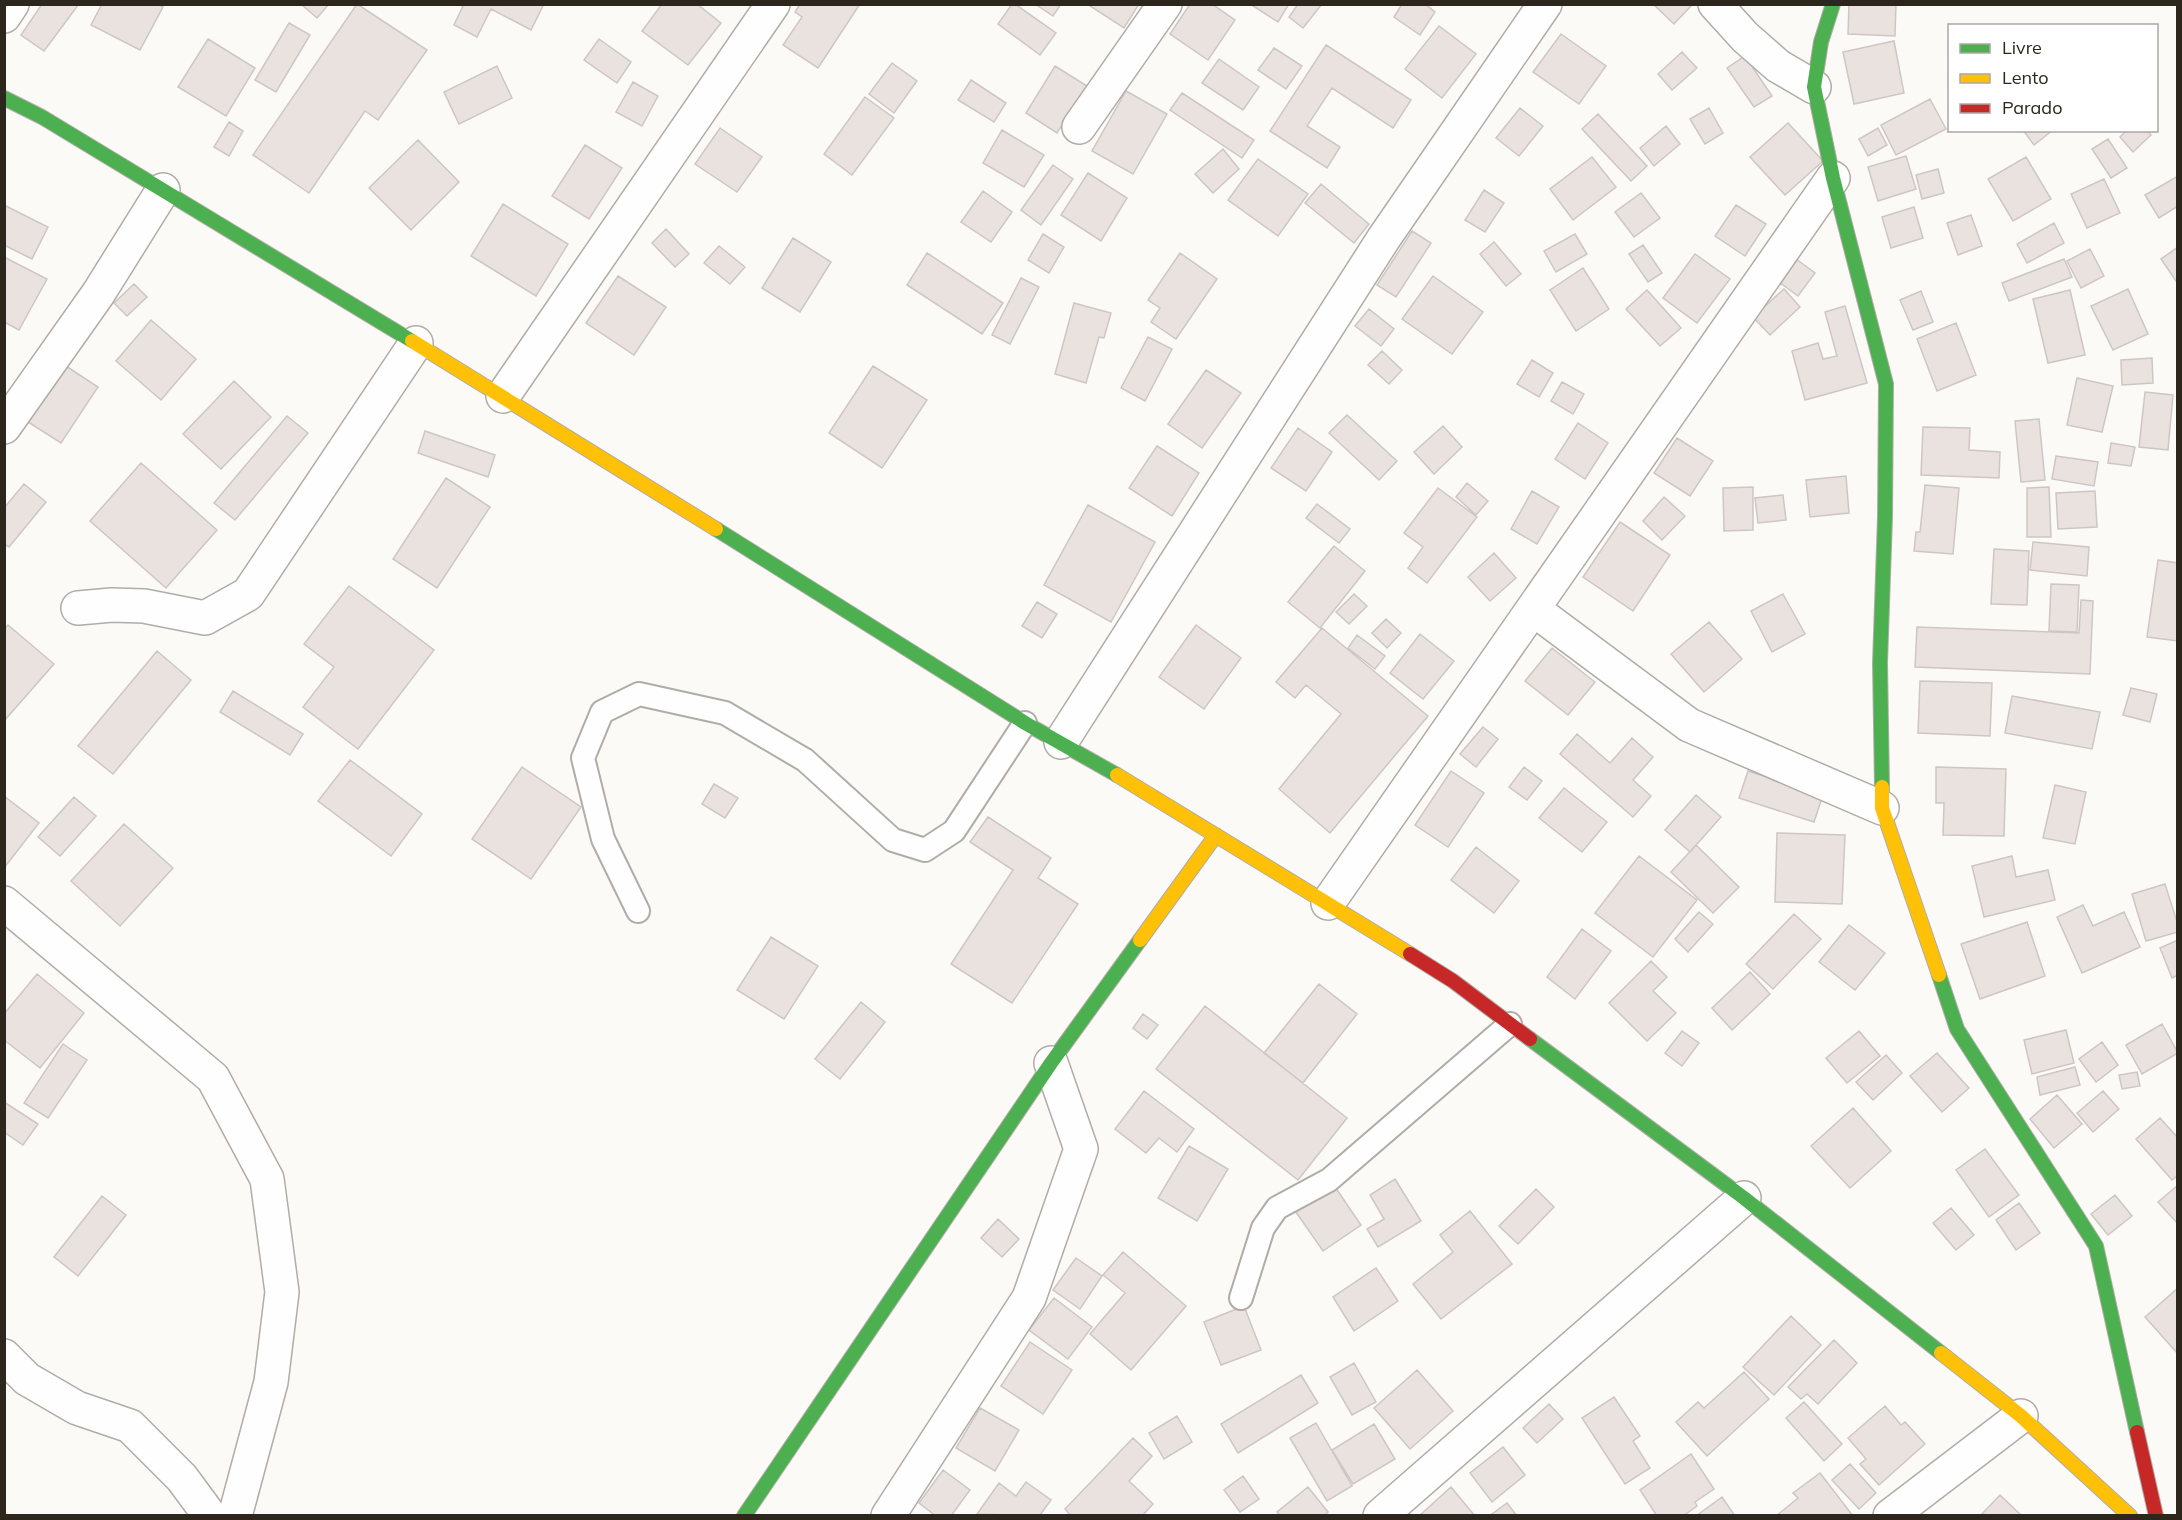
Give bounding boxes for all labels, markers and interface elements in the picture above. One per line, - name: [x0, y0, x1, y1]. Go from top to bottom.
- legend: [1948, 24, 2158, 132]
- text: Livre: [2002, 36, 2042, 59]
- text: Lento: [2002, 66, 2049, 89]
- text: Parado: [2002, 96, 2062, 119]

